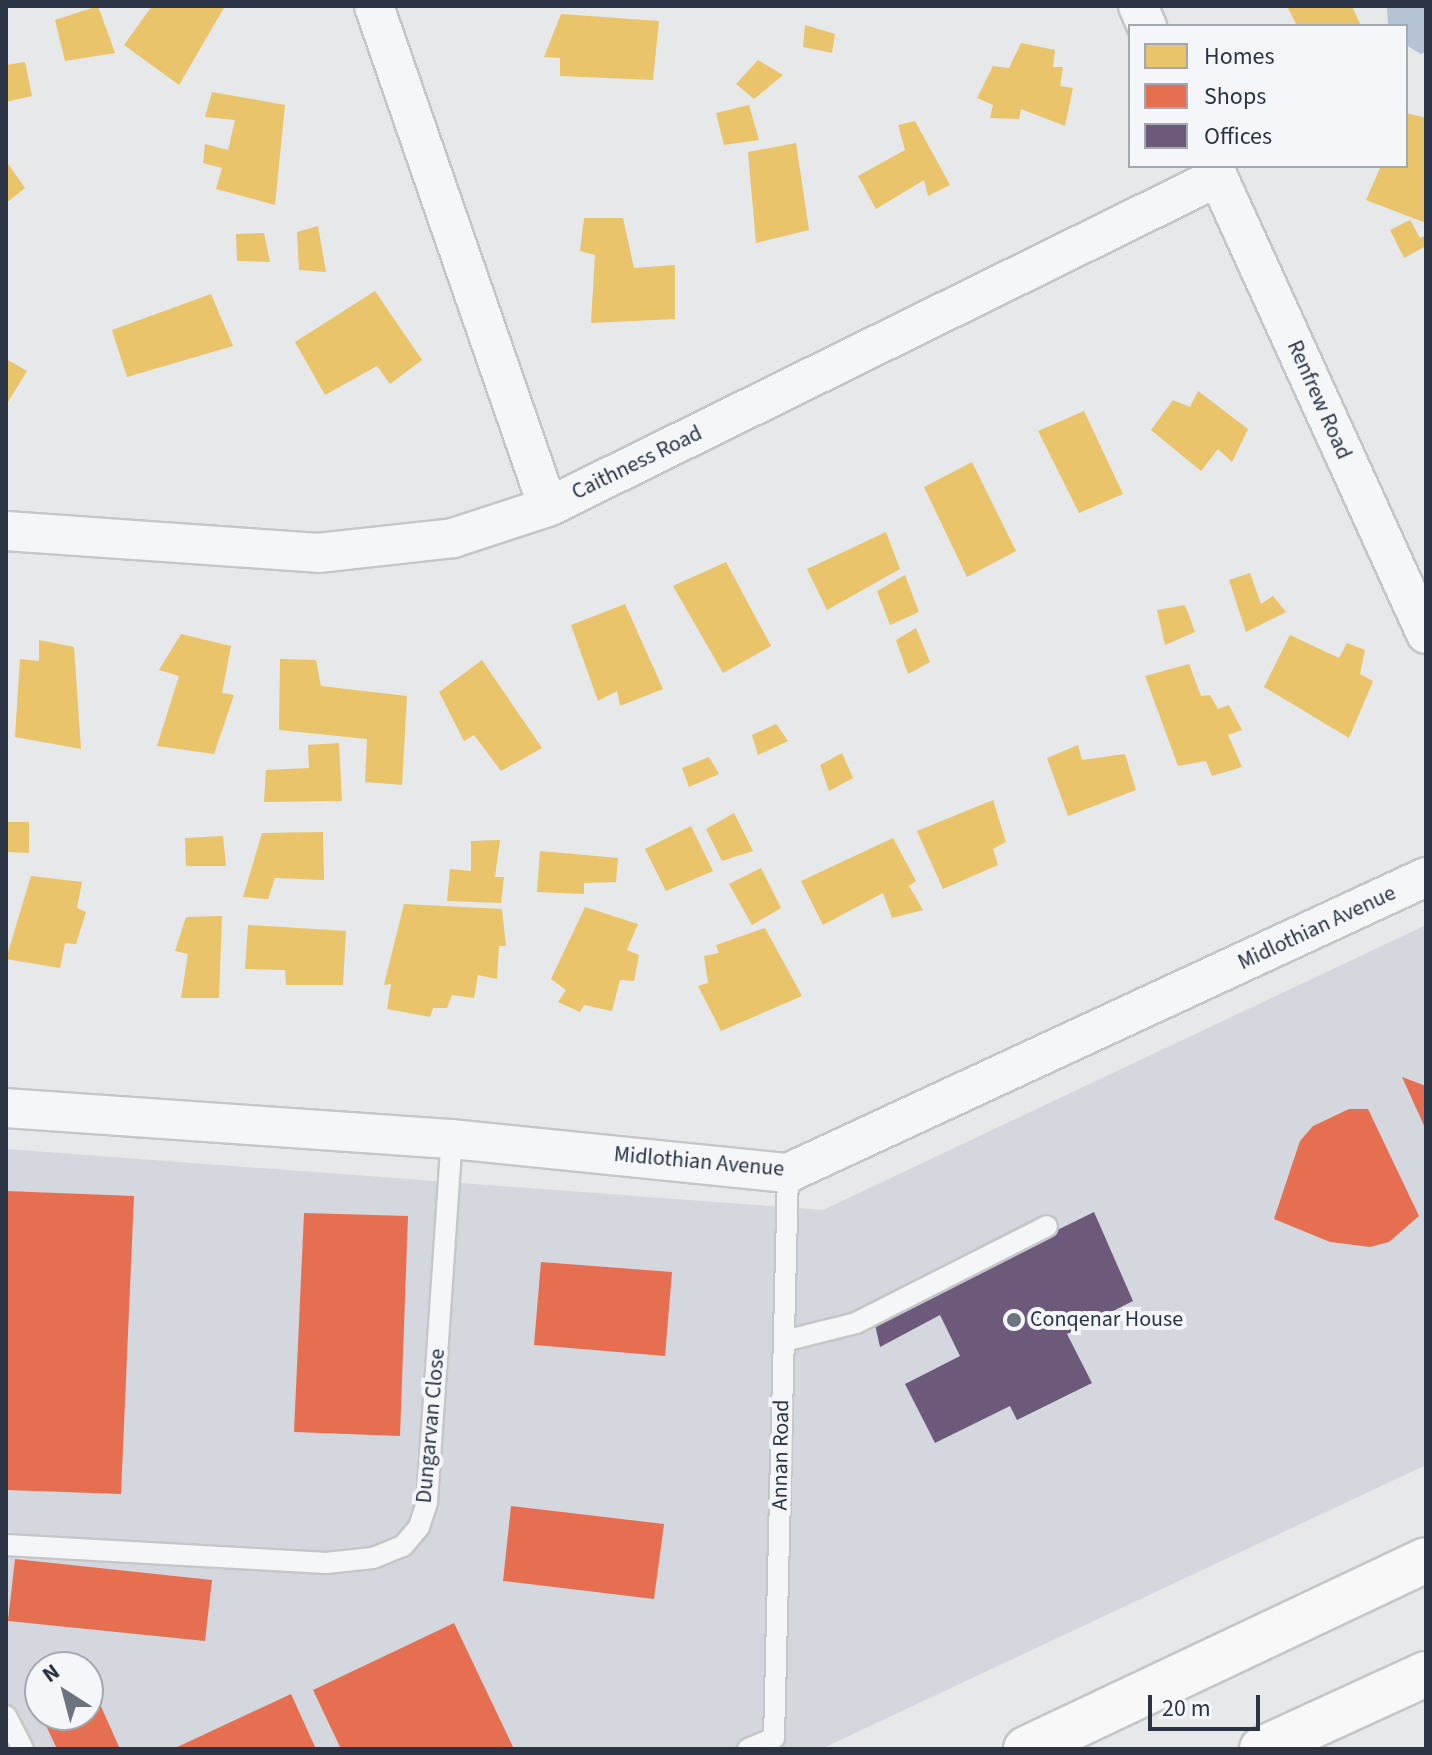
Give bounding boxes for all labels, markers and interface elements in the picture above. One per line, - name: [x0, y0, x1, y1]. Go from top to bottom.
- legend: [1128, 24, 1408, 168]
- text: Homes: [1204, 39, 1275, 74]
- text: Shops: [1204, 79, 1266, 114]
- text: Offices: [1204, 119, 1272, 154]
- street label: Renfrew Road: [1281, 336, 1357, 464]
- street label: Caithness Road: [568, 420, 706, 506]
- street label: Midlothian Avenue: [1234, 880, 1400, 976]
- street label: Midlothian Avenue: [613, 1141, 785, 1183]
- place label: Conqenar House: [1030, 1307, 1183, 1333]
- marker: Conqenar House: [1005, 1311, 1023, 1329]
- street label: Dungarvan Close: [411, 1348, 451, 1504]
- street label: Annan Road: [767, 1399, 795, 1511]
- north arrow: [24, 1651, 104, 1731]
- text: N: [36, 1656, 66, 1690]
- scale bar: [1152, 1679, 1264, 1729]
- text: 20 m: [1162, 1691, 1211, 1726]

